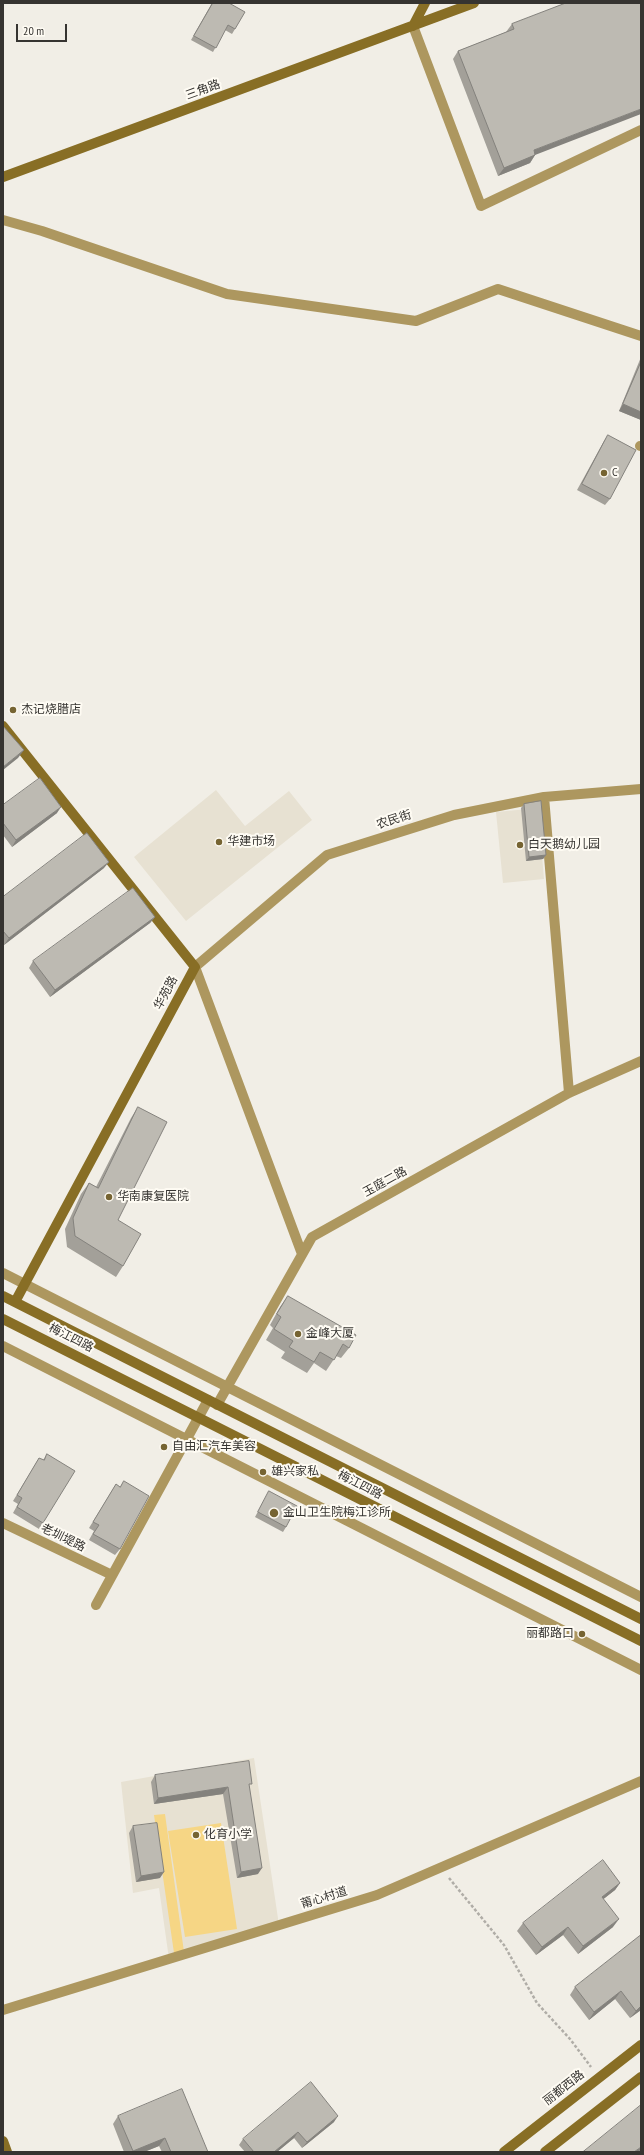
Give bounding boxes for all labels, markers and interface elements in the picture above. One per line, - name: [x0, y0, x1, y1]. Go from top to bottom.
- scale bar: [18, 16, 69, 42]
- text: 20 m: [23, 23, 44, 38]
- street label: 三角路: [184, 77, 222, 103]
- place label: C: [612, 466, 617, 480]
- marker: C: [599, 468, 609, 478]
- place label: 杰记烧腊店: [21, 703, 81, 717]
- marker: 杰记烧腊店: [8, 705, 18, 715]
- street label: 农民街: [375, 808, 413, 832]
- place label: 华建市场: [227, 835, 275, 849]
- marker: 华建市场: [214, 837, 224, 847]
- place label: 白天鹅幼儿园: [528, 838, 600, 852]
- marker: 白天鹅幼儿园: [515, 840, 525, 850]
- street label: 华苑路: [151, 974, 181, 1012]
- street label: 玉庭二路: [361, 1164, 409, 1200]
- place label: 华南康复医院: [117, 1190, 189, 1204]
- marker: 华南康复医院: [104, 1192, 114, 1202]
- street label: 梅江四路: [46, 1321, 96, 1355]
- place label: 金峰大厦: [306, 1327, 354, 1341]
- marker: 金峰大厦: [293, 1329, 303, 1339]
- place label: 自由汇汽车美容: [172, 1440, 256, 1454]
- marker: 自由汇汽车美容: [159, 1442, 169, 1452]
- place label: 雄兴家私: [271, 1465, 319, 1479]
- marker: 雄兴家私: [258, 1467, 268, 1477]
- street label: 梅江四路: [335, 1468, 385, 1502]
- place label: 金山卫生院梅江诊所: [283, 1506, 391, 1520]
- marker: 金山卫生院梅江诊所: [268, 1507, 280, 1519]
- street label: 老圳堤路: [38, 1521, 88, 1555]
- place label: 丽都路口: [526, 1627, 574, 1641]
- marker: 丽都路口: [577, 1629, 587, 1639]
- place label: 化育小学: [204, 1828, 252, 1842]
- marker: 化育小学: [191, 1830, 201, 1840]
- street label: 莆心村道: [299, 1884, 349, 1912]
- street label: 丽都西路: [541, 2068, 587, 2108]

